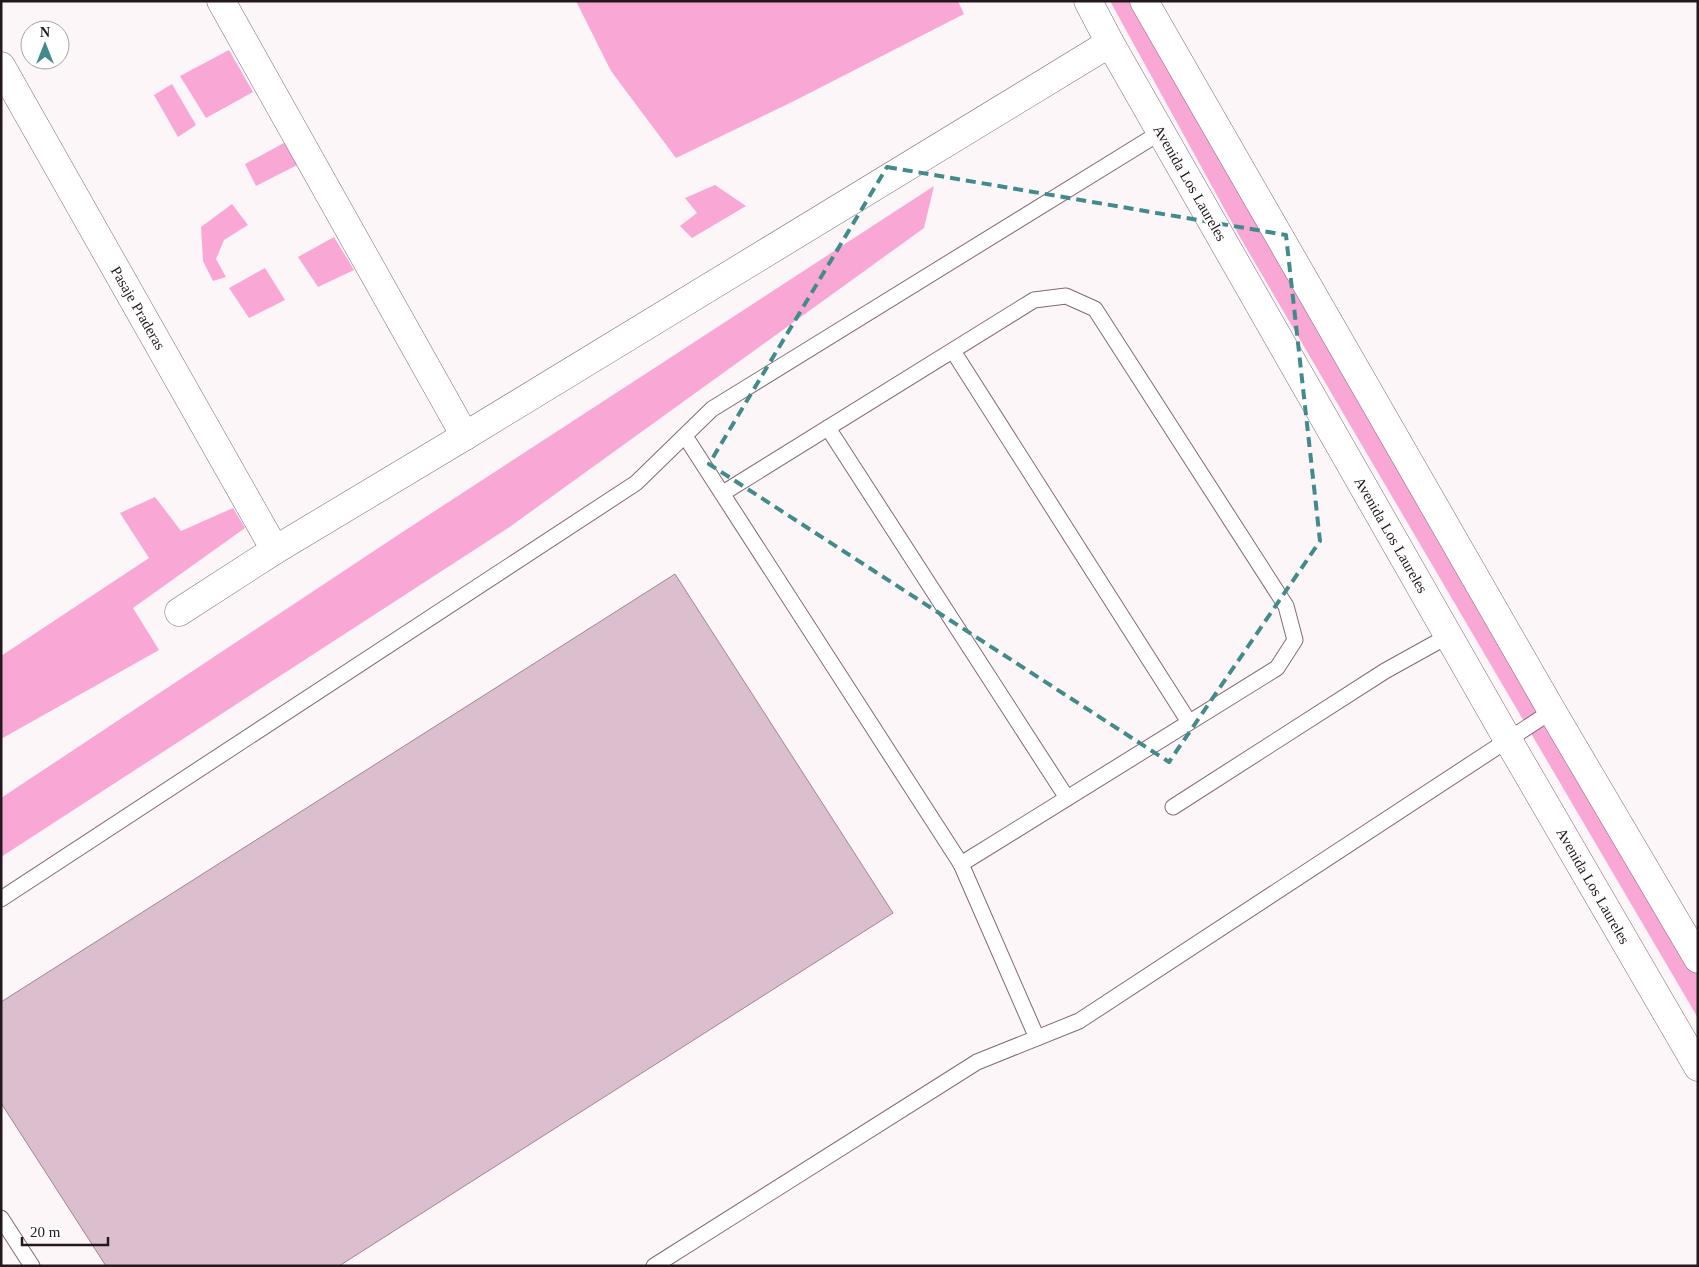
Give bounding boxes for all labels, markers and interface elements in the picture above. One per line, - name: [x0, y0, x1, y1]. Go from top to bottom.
- north arrow: [20, 20, 70, 70]
- text: N: [40, 25, 50, 40]
- street label: Avenida Los Laureles: [1150, 122, 1230, 244]
- street label: Pasaje Praderas: [108, 263, 168, 353]
- street label: Avenida Los Laureles: [1351, 474, 1431, 596]
- street label: Avenida Los Laureles: [1553, 825, 1633, 947]
- scale bar: [22, 1214, 109, 1246]
- text: 20 m: [30, 1224, 61, 1240]

